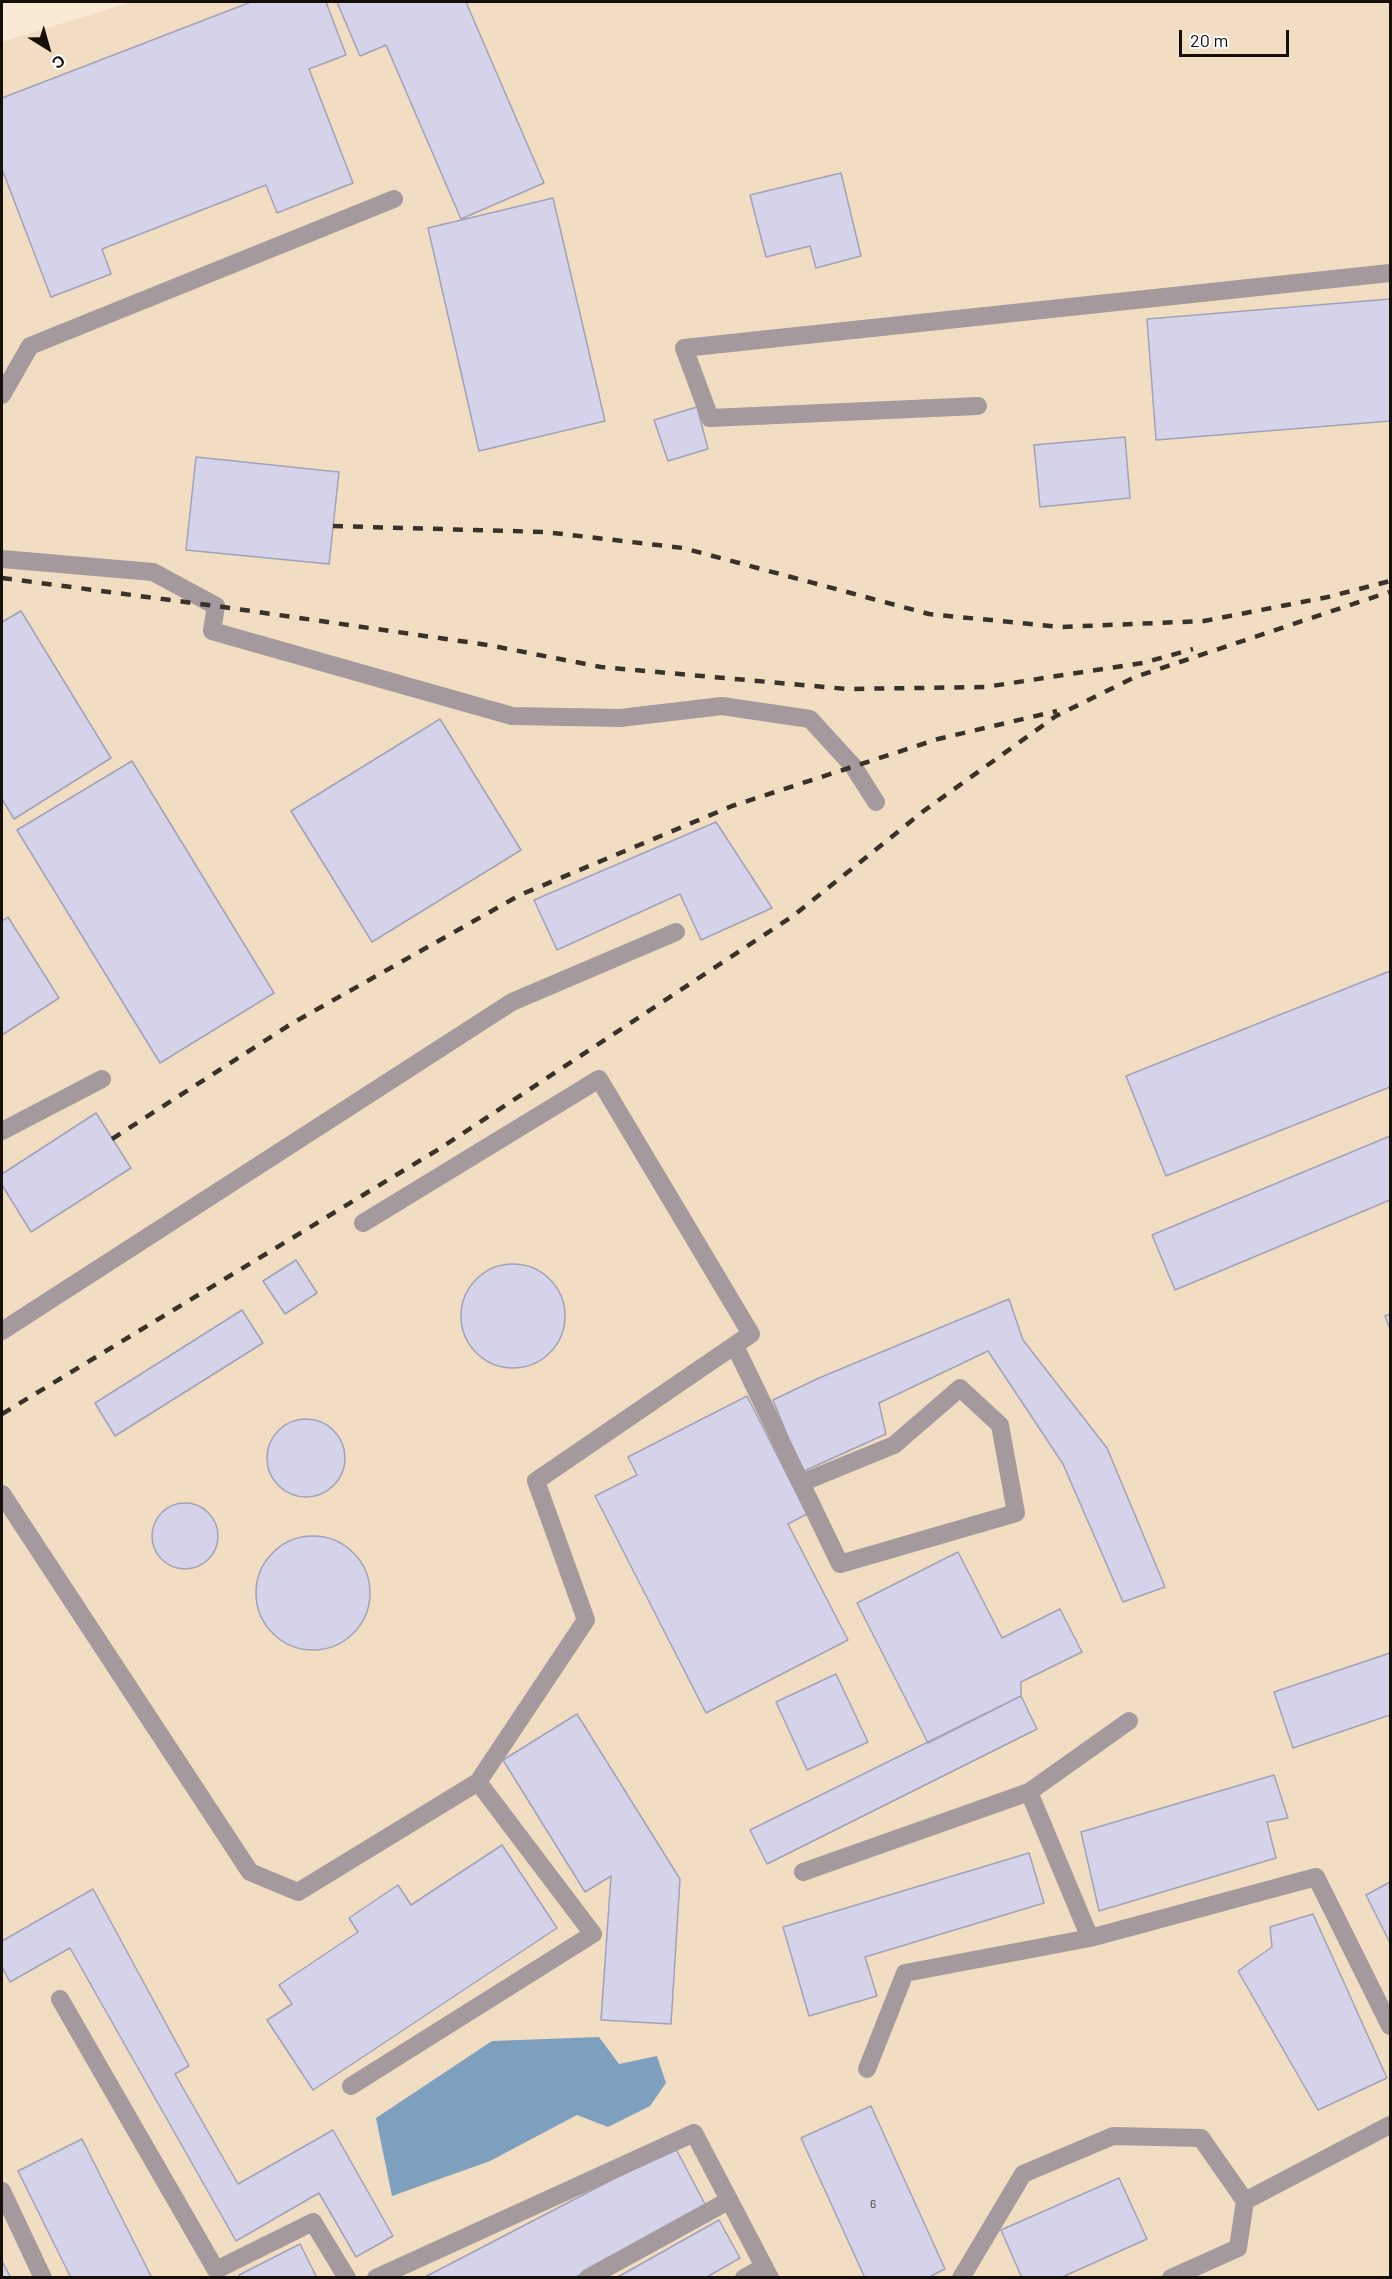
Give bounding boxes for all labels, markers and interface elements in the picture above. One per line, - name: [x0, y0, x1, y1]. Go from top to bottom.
- north arrow: [18, 18, 78, 78]
- scale bar: [1182, 18, 1292, 56]
- text: 20 m: [1190, 29, 1228, 51]
- text: С: [49, 52, 69, 74]
- house number: 6: [870, 2197, 876, 2211]

